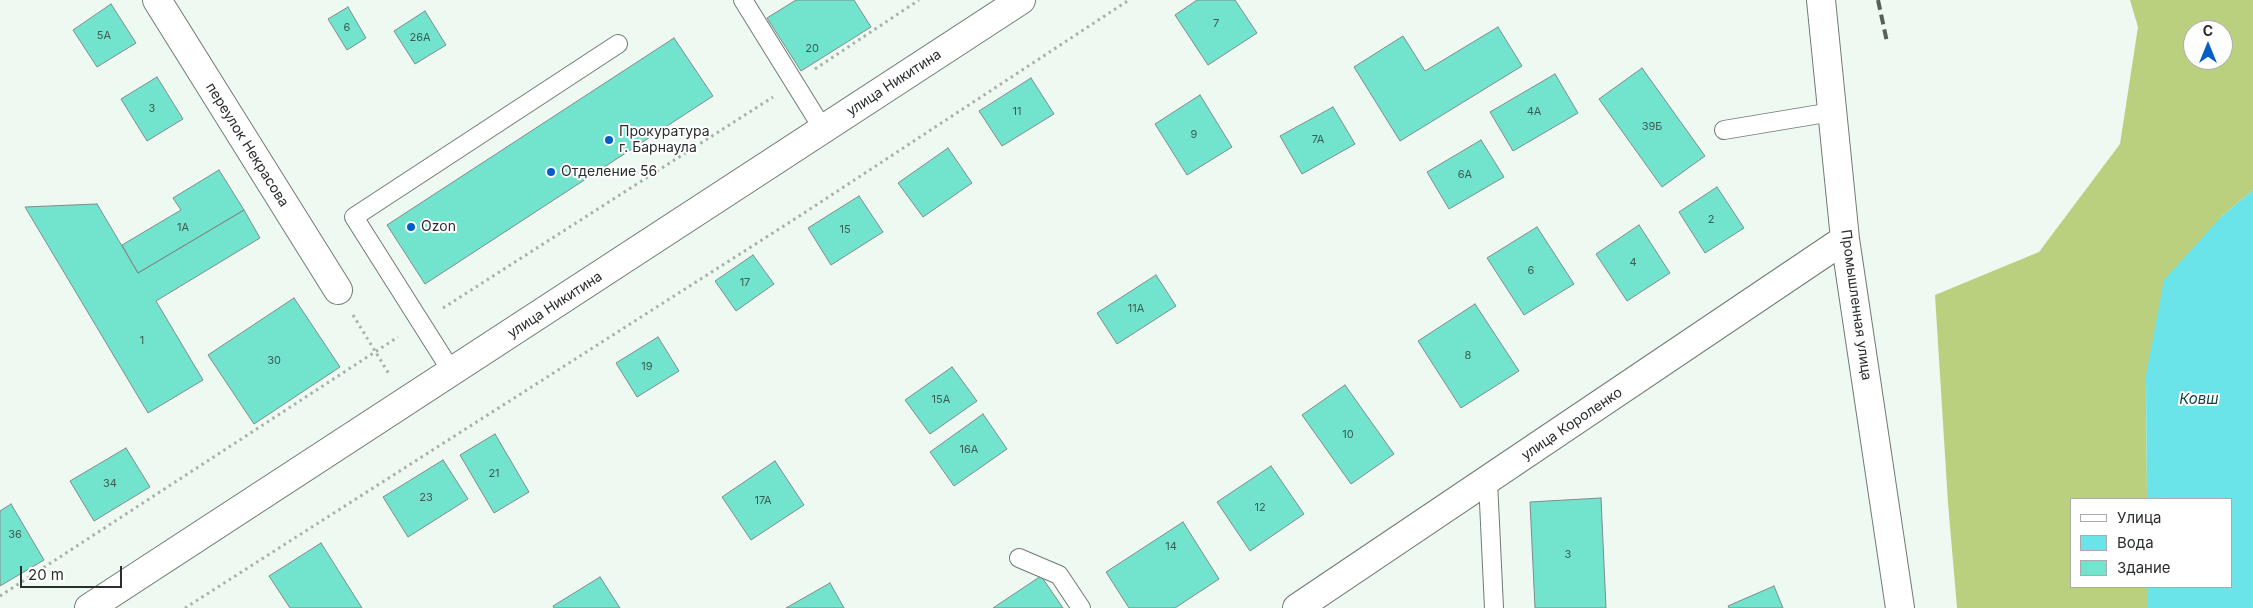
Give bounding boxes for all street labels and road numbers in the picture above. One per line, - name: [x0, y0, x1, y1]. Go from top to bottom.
- street label: улица Никитина: [844, 46, 944, 120]
- street label: переулок Некрасова: [202, 80, 292, 210]
- street label: Промышленная улица: [1837, 229, 1875, 381]
- street label: улица Никитина: [505, 268, 605, 342]
- street label: улица Короленко: [1518, 384, 1626, 464]

